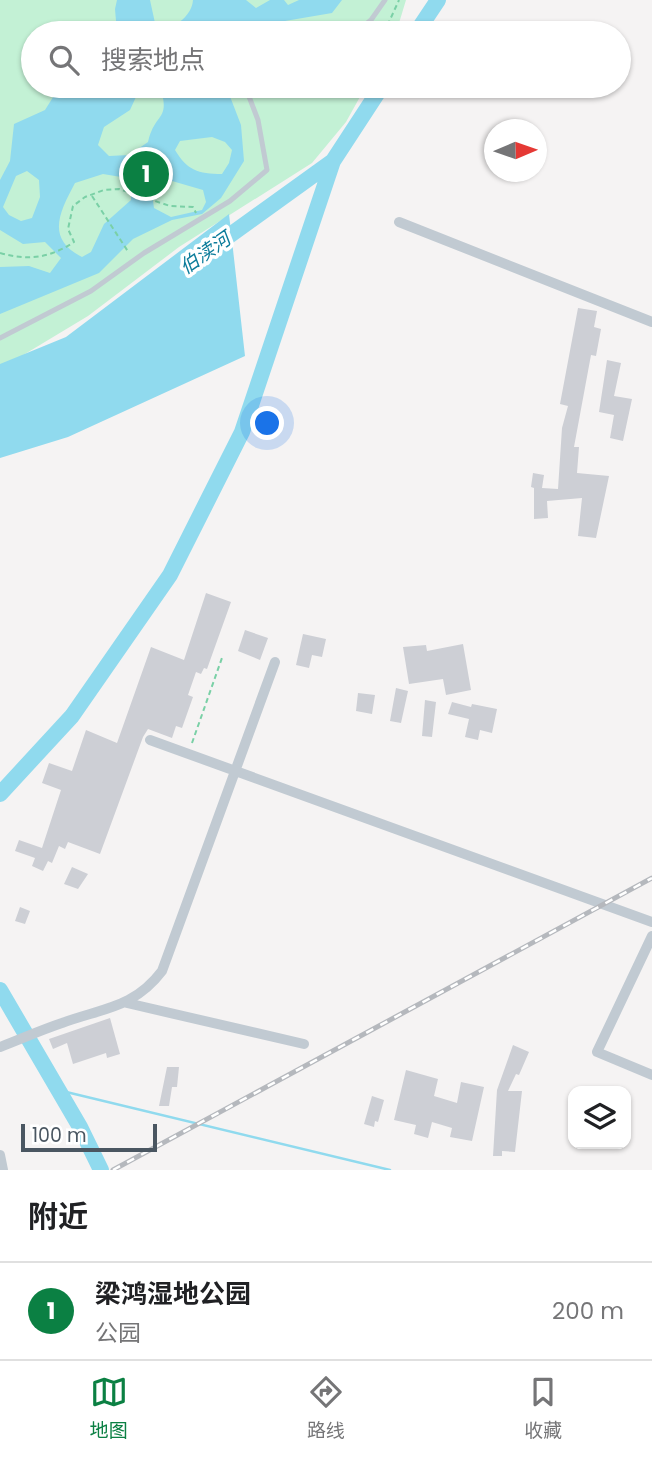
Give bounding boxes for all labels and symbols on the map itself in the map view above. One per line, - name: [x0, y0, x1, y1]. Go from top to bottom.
- north arrow: [484, 119, 547, 182]
- pin: 1: [123, 148, 169, 200]
- water label: 伯渎河: [174, 223, 239, 280]
- your location: [250, 406, 284, 440]
- scale bar: [21, 1121, 158, 1153]

